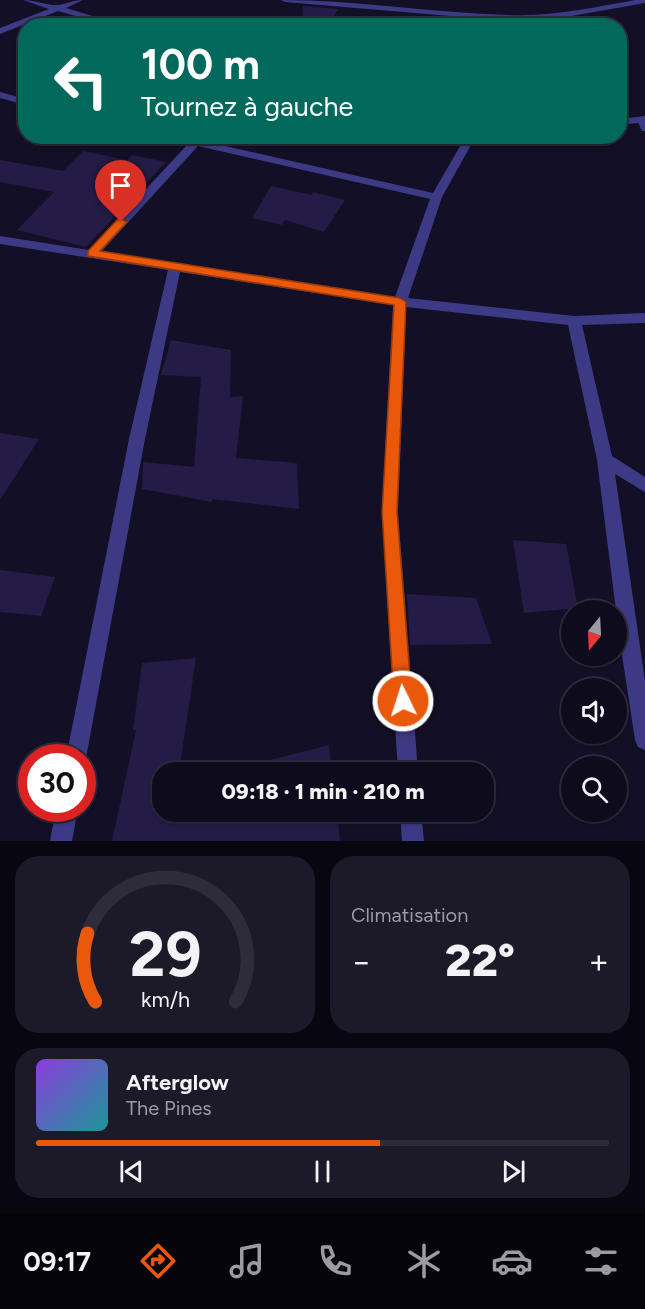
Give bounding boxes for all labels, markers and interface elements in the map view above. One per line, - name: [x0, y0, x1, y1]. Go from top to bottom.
- text: 100 m: [141, 39, 260, 90]
- icon: left: [42, 42, 120, 120]
- text: Tournez à gauche: [141, 90, 353, 123]
- pin: [95, 160, 146, 222]
- icon: arrive: [104, 169, 137, 202]
- north arrow: [561, 600, 627, 666]
- map controls: [561, 600, 627, 822]
- position arrow: [371, 669, 435, 733]
- button: sound: [561, 678, 627, 744]
- speed limit sign: 30: [18, 744, 96, 822]
- button: search: [561, 756, 627, 822]
- text: 09:18 · 1 min · 210 m: [221, 778, 425, 805]
- text: Climatisation: [351, 903, 468, 927]
- text: 29: [129, 917, 201, 992]
- text: 22°: [445, 933, 515, 987]
- text: −: [351, 942, 372, 981]
- text: +: [588, 942, 609, 981]
- text: km/h: [141, 987, 189, 1012]
- text: Afterglow: [126, 1069, 229, 1096]
- text: The Pines: [126, 1096, 212, 1120]
- icon: previous: [115, 1155, 148, 1188]
- icon: pause: [306, 1155, 339, 1188]
- icon: next: [497, 1155, 530, 1188]
- icon: directions: [137, 1240, 179, 1282]
- icon: music: [226, 1240, 268, 1282]
- icon: phone: [314, 1240, 356, 1282]
- icon: climate: [403, 1240, 445, 1282]
- icon: car: [491, 1240, 533, 1282]
- icon: filters: [580, 1240, 622, 1282]
- text: 09:17: [23, 1245, 91, 1278]

